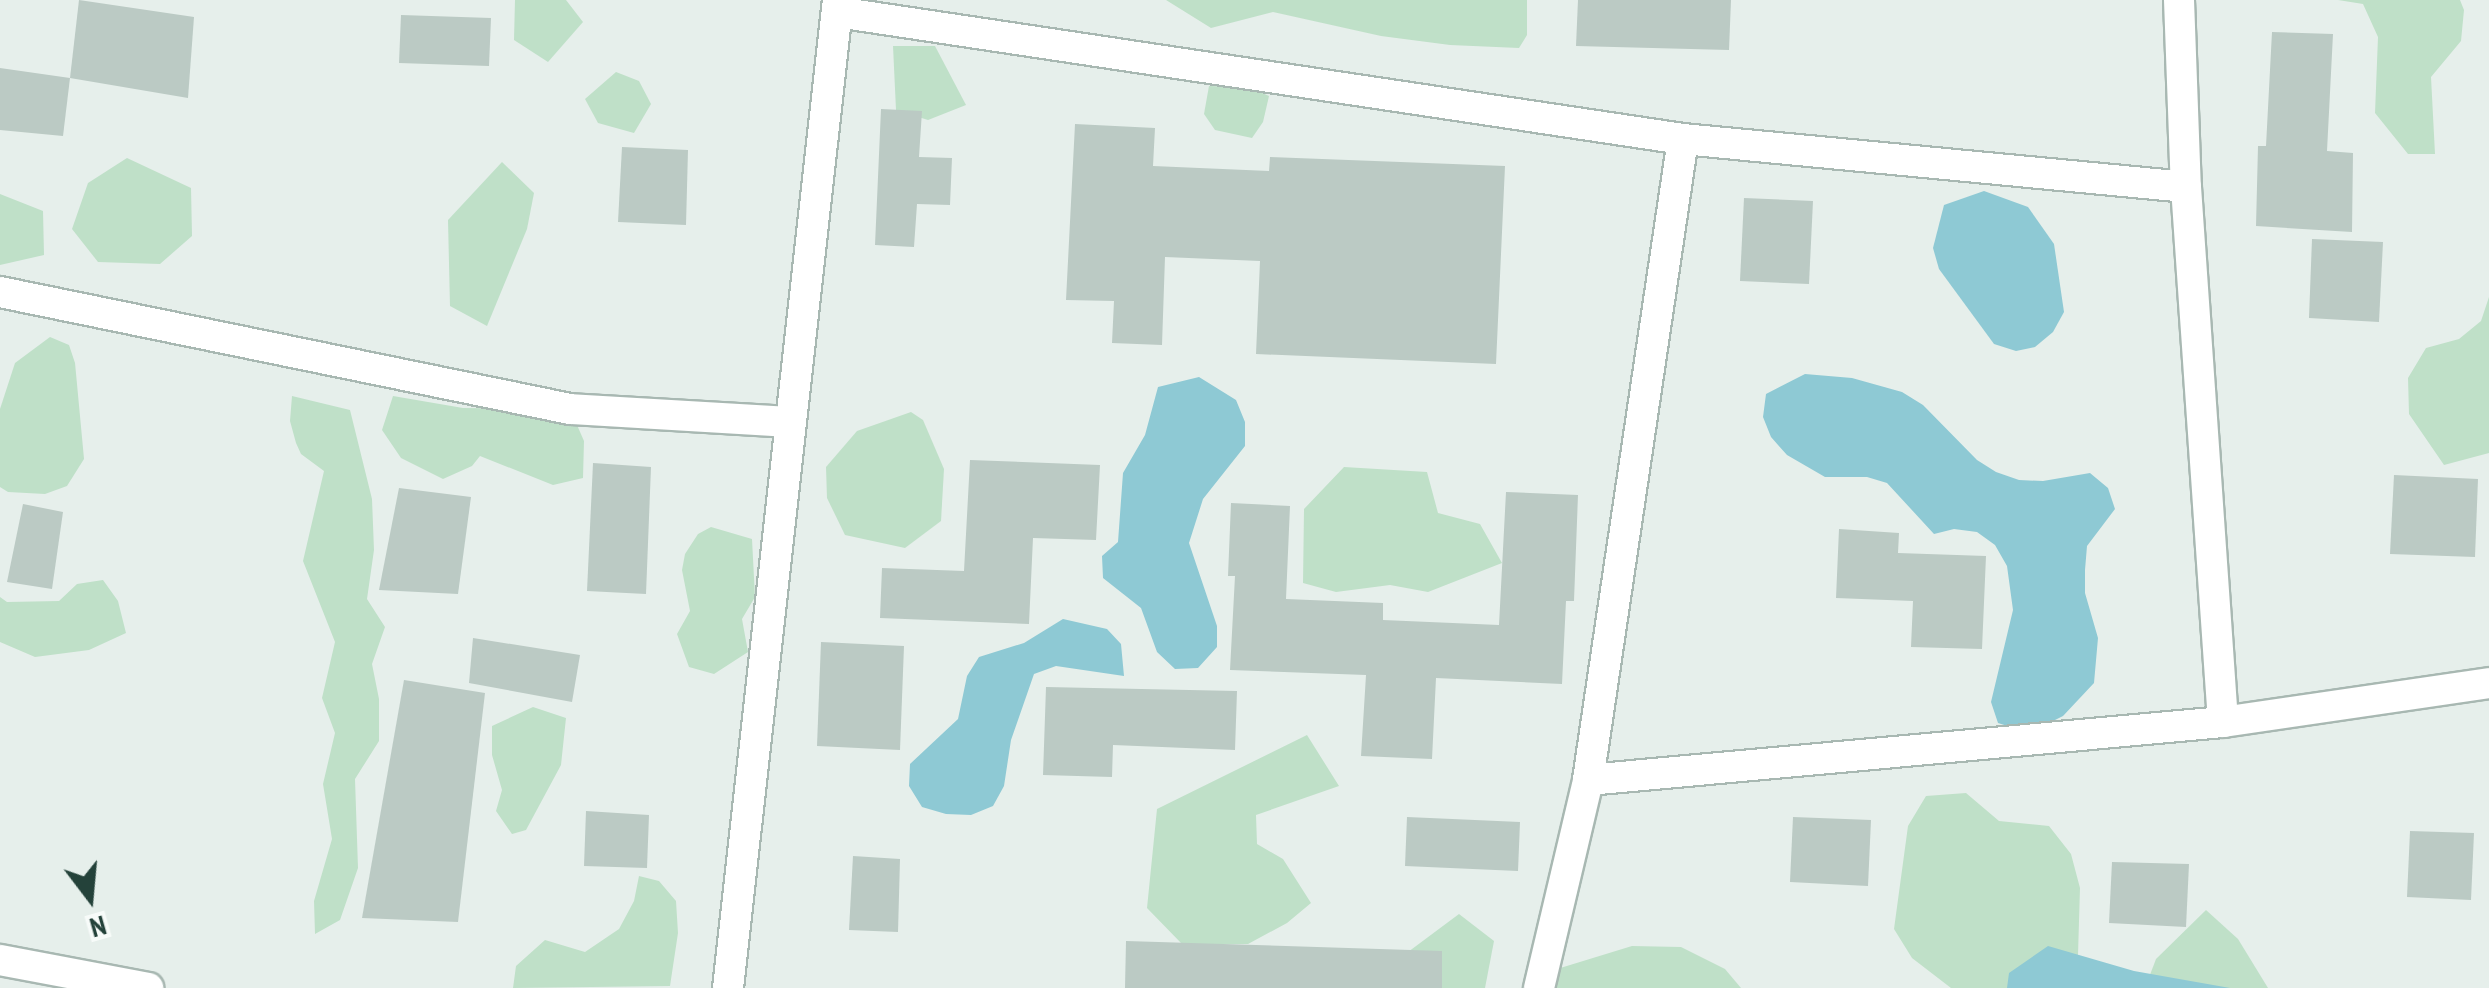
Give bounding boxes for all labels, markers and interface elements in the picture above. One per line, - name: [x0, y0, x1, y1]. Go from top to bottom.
- north arrow: [40, 848, 140, 948]
- text: N: [86, 907, 111, 947]

